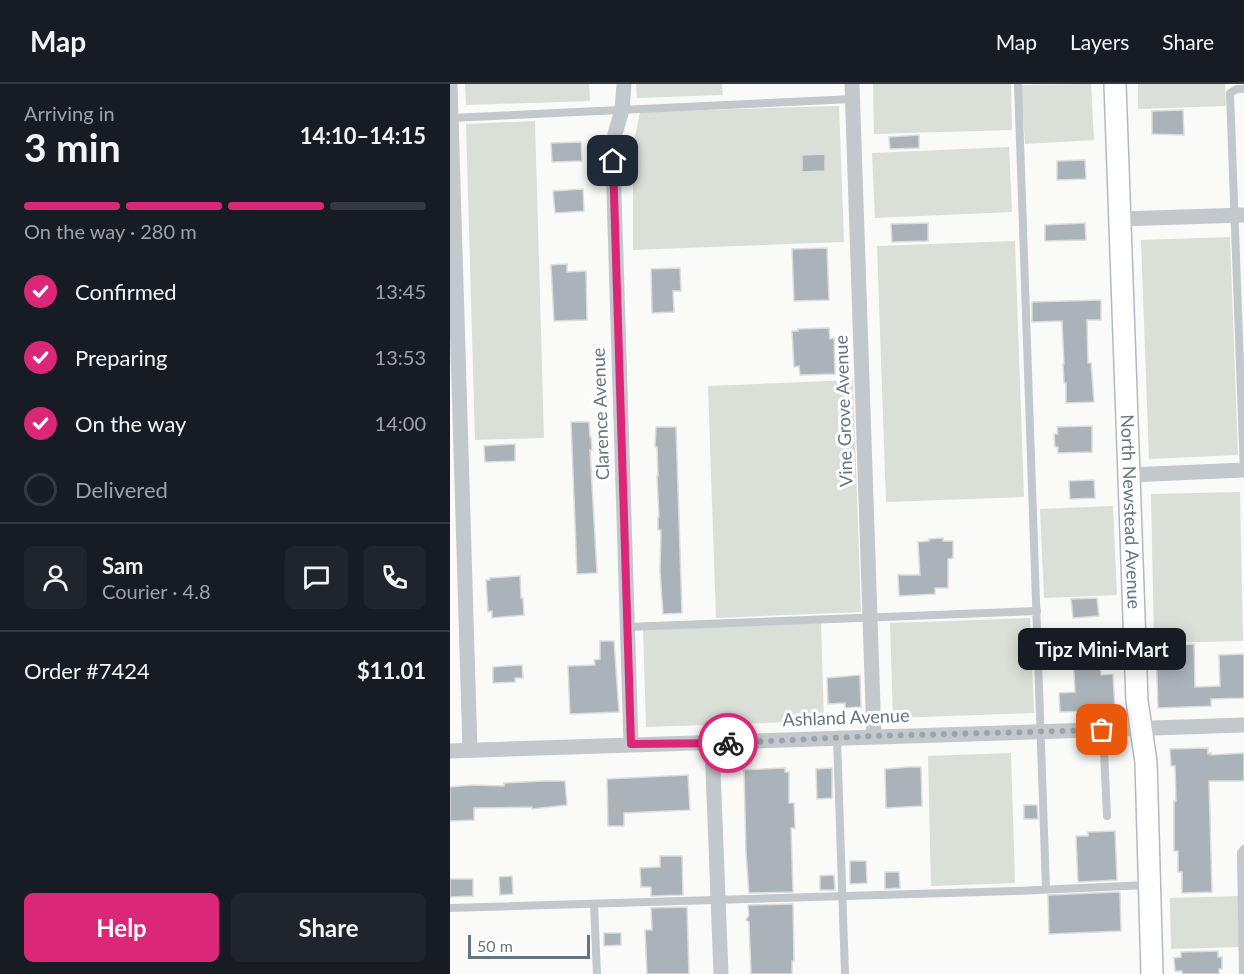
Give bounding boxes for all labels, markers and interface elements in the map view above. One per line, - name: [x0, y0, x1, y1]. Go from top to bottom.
- text: Map: [30, 24, 86, 58]
- text: Map: [996, 29, 1037, 54]
- text: Layers: [1070, 29, 1129, 54]
- text: Share: [1162, 29, 1214, 54]
- text: Arriving in: [24, 101, 115, 125]
- text: 14:10–14:15: [300, 122, 426, 149]
- text: 3 min: [24, 124, 121, 170]
- pin: [587, 135, 638, 186]
- icon: home: [596, 144, 629, 177]
- text: On the way · 280 m: [24, 219, 197, 243]
- icon: check: [24, 275, 57, 308]
- text: Confirmed: [75, 278, 177, 305]
- text: 13:45: [375, 279, 426, 303]
- street label: Vine Grove Avenue: [829, 335, 857, 487]
- icon: check: [24, 341, 57, 374]
- text: Preparing: [75, 344, 167, 371]
- text: 13:53: [375, 345, 426, 369]
- street label: Clarence Avenue: [587, 347, 613, 481]
- icon: check: [24, 407, 57, 440]
- text: On the way: [75, 410, 186, 437]
- text: 14:00: [375, 411, 426, 435]
- street label: North Newstead Avenue: [1117, 414, 1146, 609]
- text: Delivered: [75, 476, 168, 503]
- button: person: [24, 546, 87, 609]
- button: chat: [285, 546, 348, 609]
- button: phone: [363, 546, 426, 609]
- text: Sam: [102, 552, 144, 579]
- text: Courier · 4.8: [102, 579, 211, 603]
- callout: Tipz Mini-Mart: [1018, 628, 1186, 670]
- text: Tipz Mini-Mart: [1035, 637, 1169, 661]
- text: Order #7424: [24, 657, 150, 684]
- text: $11.01: [357, 657, 426, 684]
- street label: Ashland Avenue: [782, 704, 910, 730]
- pin: [1076, 704, 1127, 755]
- courier: [698, 713, 758, 773]
- icon: bag: [1085, 713, 1118, 746]
- icon: bike: [712, 727, 745, 760]
- button: Help: [24, 893, 219, 962]
- button: Share: [231, 893, 426, 962]
- scale bar: [468, 932, 590, 960]
- text: 50 m: [477, 936, 513, 955]

